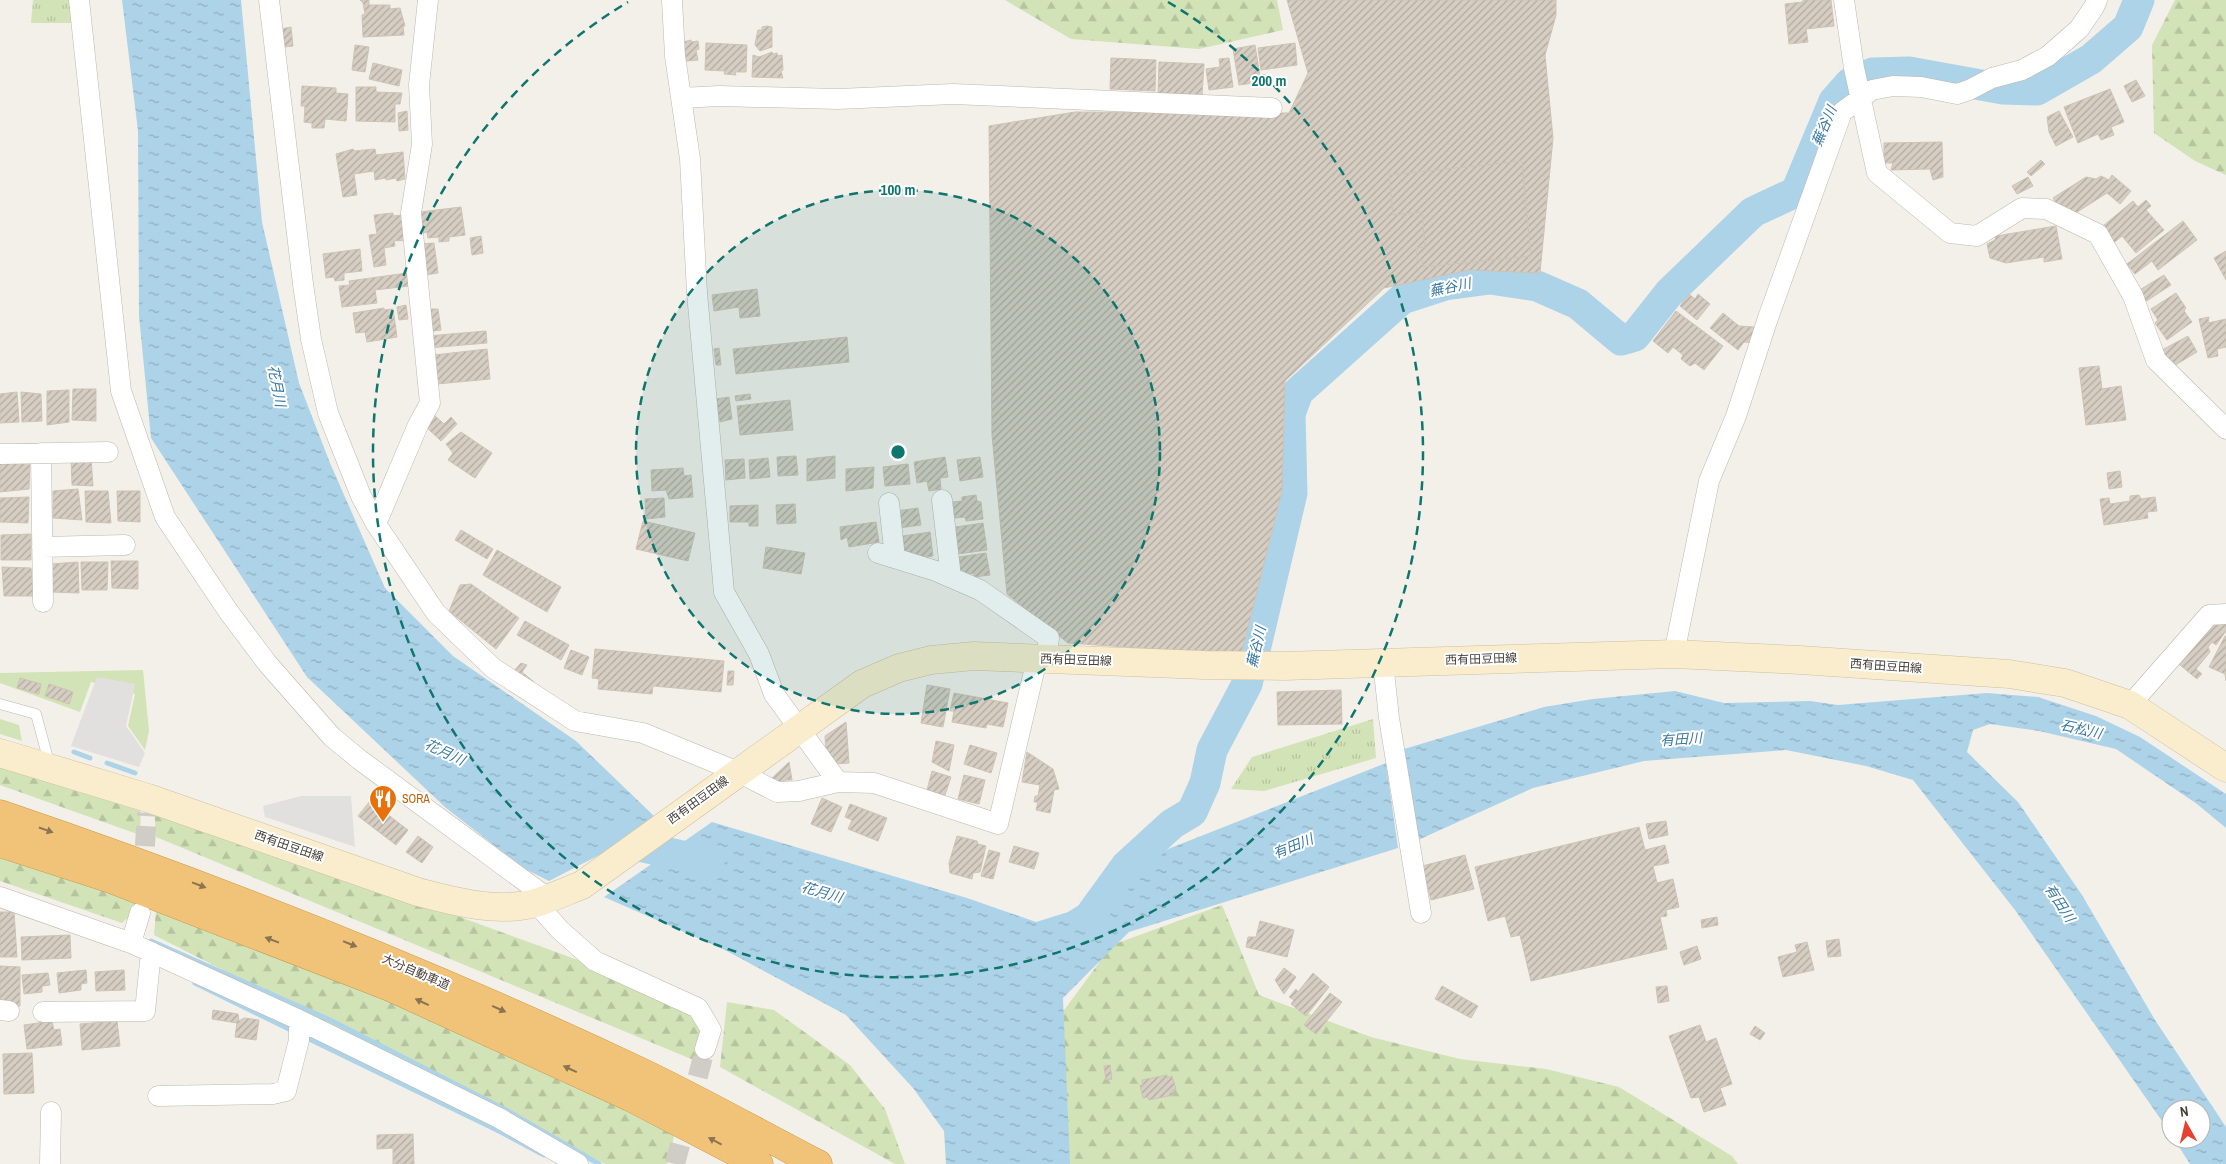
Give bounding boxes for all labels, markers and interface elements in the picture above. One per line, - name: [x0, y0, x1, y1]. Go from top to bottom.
- text: 200 m: [1252, 70, 1286, 91]
- water label: 蕪谷川: [1808, 101, 1841, 149]
- text: 100 m: [881, 179, 915, 200]
- water label: 蕪谷川: [1428, 273, 1474, 300]
- water label: 花月川: [264, 364, 290, 410]
- centre of rings: [889, 443, 907, 461]
- water label: 蕪谷川: [1243, 623, 1270, 669]
- street label: 西有田豆田線: [1445, 650, 1517, 668]
- street label: 西有田豆田線: [1040, 651, 1112, 669]
- street label: 西有田豆田線: [1850, 656, 1922, 676]
- water label: 石松川: [2059, 716, 2105, 743]
- water label: 有田川: [1659, 728, 1705, 749]
- water label: 花月川: [422, 735, 470, 770]
- street label: 西有田豆田線: [664, 772, 732, 828]
- restaurant icon: SORA: [368, 784, 398, 823]
- place label: SORA: [402, 791, 430, 807]
- one-way arrow: [39, 826, 54, 834]
- street label: 西有田豆田線: [252, 827, 326, 865]
- water label: 有田川: [1270, 829, 1318, 862]
- water label: 花月川: [799, 878, 847, 907]
- water label: 有田川: [2041, 880, 2080, 927]
- one-way arrow: [192, 881, 207, 889]
- one-way arrow: [264, 936, 279, 943]
- one-way arrow: [343, 941, 357, 949]
- street label: 大分自動車道: [380, 951, 452, 993]
- one-way arrow: [415, 997, 429, 1005]
- one-way arrow: [492, 1005, 506, 1013]
- one-way arrow: [563, 1065, 577, 1073]
- north arrow: [2161, 1099, 2211, 1149]
- text: N: [2179, 1102, 2190, 1121]
- one-way arrow: [708, 1137, 723, 1145]

